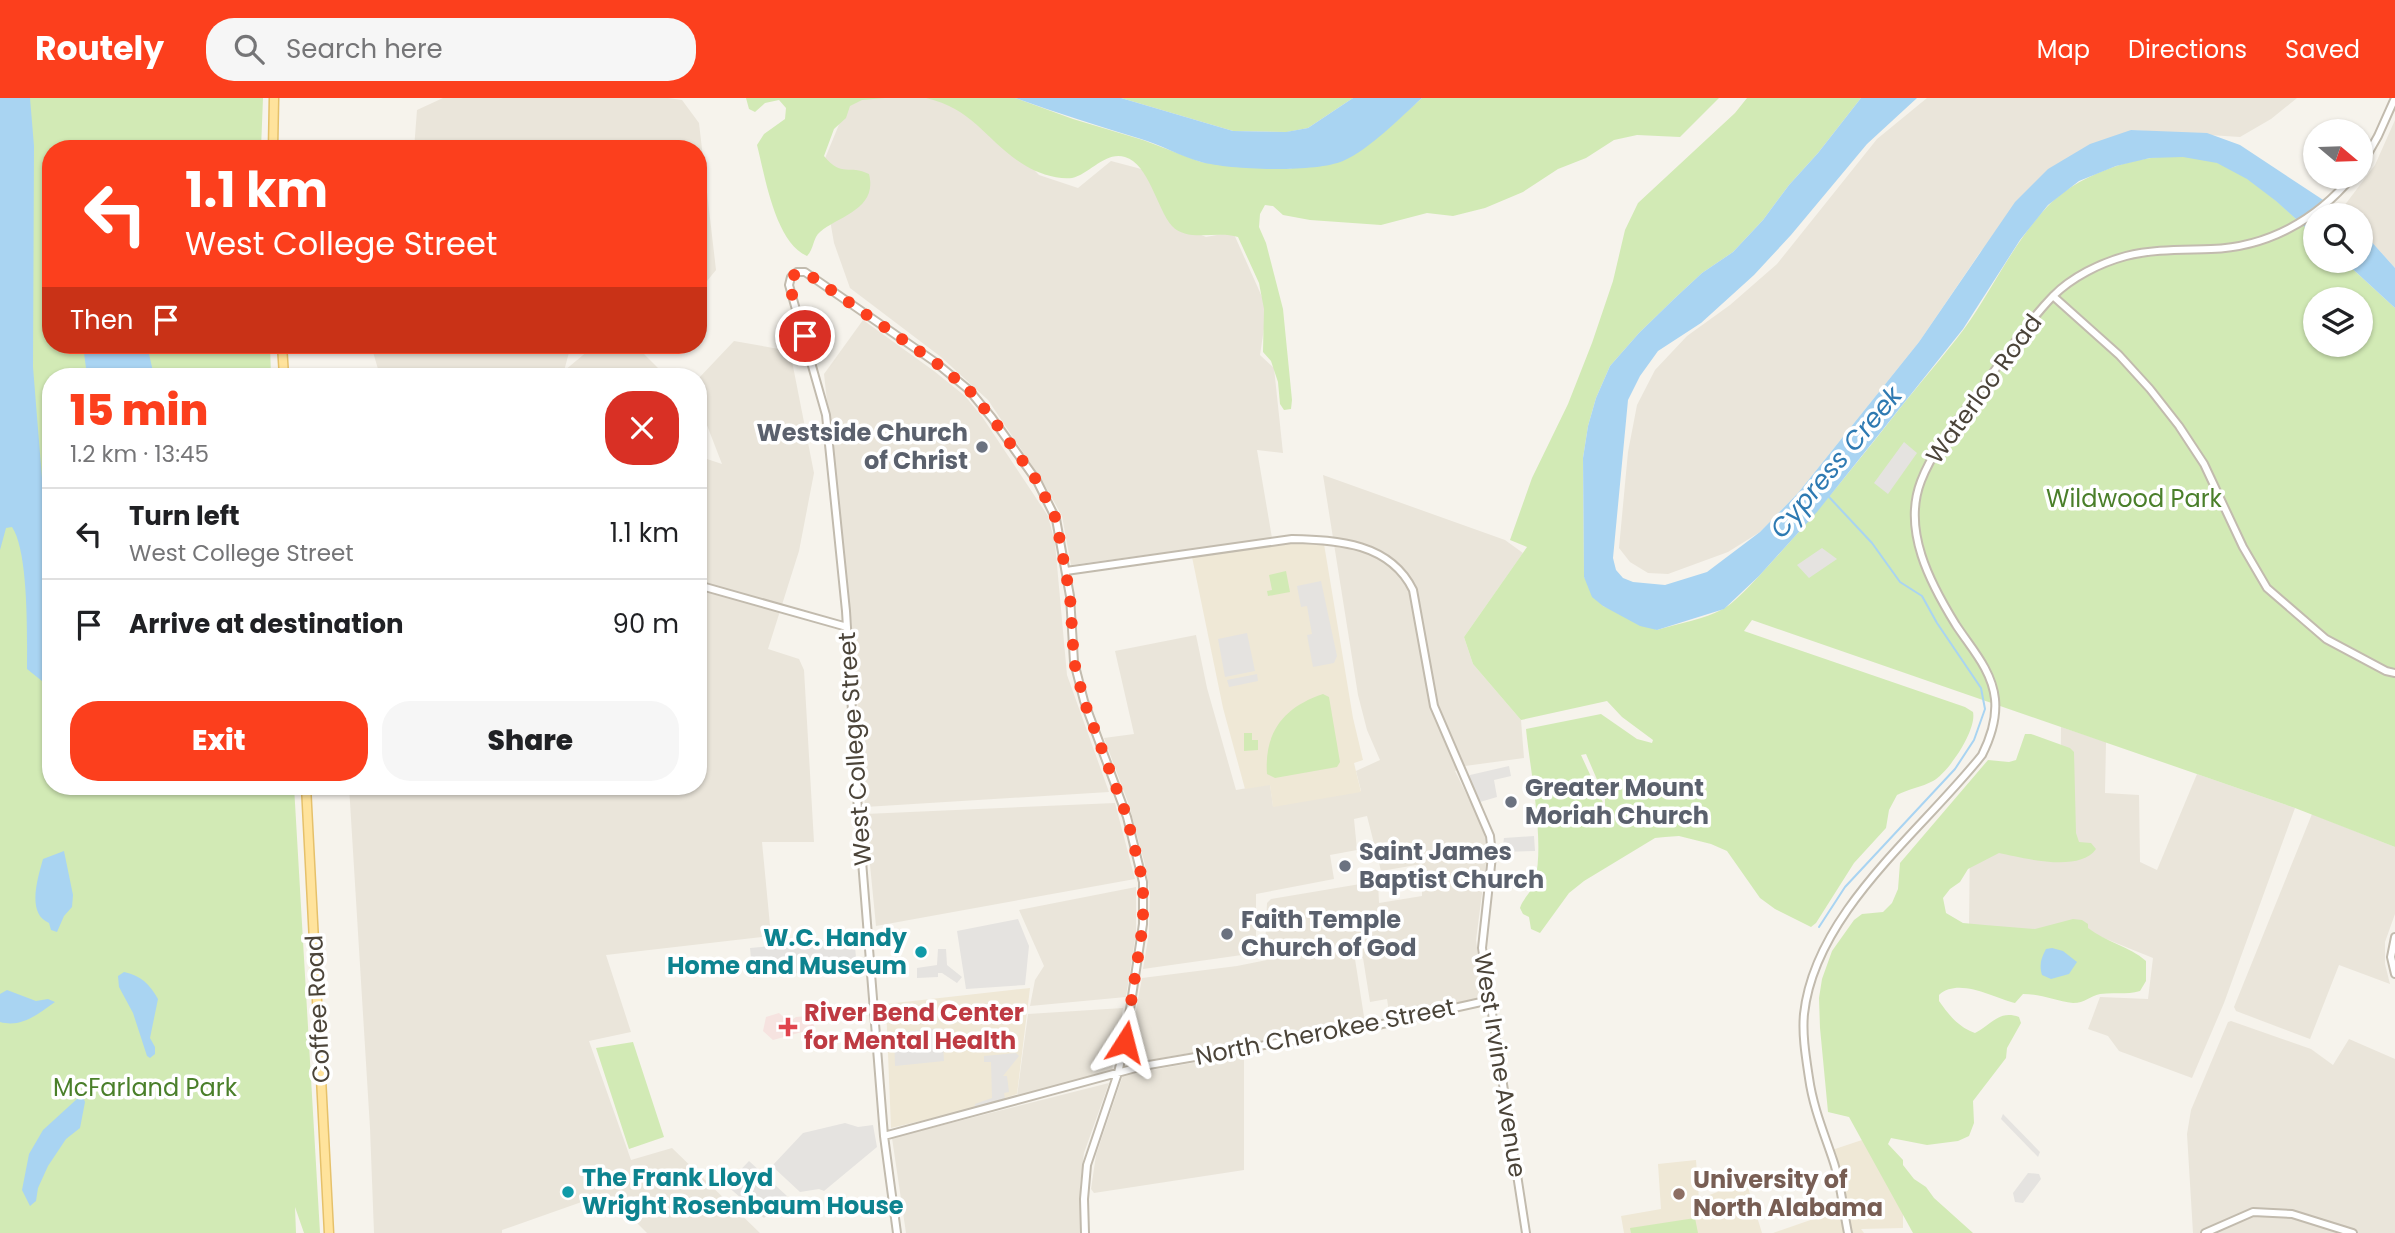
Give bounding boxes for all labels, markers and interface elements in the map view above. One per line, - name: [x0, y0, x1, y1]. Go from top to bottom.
- search box: [206, 18, 696, 81]
- text: Routely: [35, 25, 164, 72]
- icon: search: [230, 30, 268, 68]
- text: Search here: [286, 31, 443, 67]
- text: Map: [2037, 33, 2090, 66]
- text: Directions: [2128, 33, 2247, 66]
- text: Saved: [2285, 33, 2360, 66]
- north arrow: [2303, 119, 2373, 189]
- map controls: [2303, 119, 2373, 357]
- text: 1.1 km: [185, 156, 328, 224]
- icon: left: [70, 168, 161, 259]
- button: search: [2303, 203, 2373, 273]
- text: West College Street: [185, 221, 497, 266]
- button: layers: [2303, 287, 2373, 357]
- icon: arrive: [147, 301, 185, 339]
- text: Then: [70, 302, 133, 338]
- pin: [775, 306, 835, 366]
- street label: Waterloo Road: [1918, 307, 2049, 470]
- icon: arrive: [786, 317, 824, 355]
- water label: Cypress Creek: [1762, 377, 1911, 546]
- text: 15 min: [70, 381, 208, 440]
- button: close: [605, 391, 679, 465]
- place label: Westside Church of Christ: [757, 416, 968, 477]
- text: 1.2 km · 13:45: [70, 438, 209, 470]
- marker: Westside Church of Christ: [974, 439, 990, 455]
- park label: Wildwood Park: [2046, 482, 2223, 515]
- text: Turn left: [129, 498, 240, 534]
- icon: left: [70, 515, 108, 553]
- text: 1.1 km: [610, 515, 679, 551]
- text: West College Street: [129, 537, 354, 569]
- icon: arrive: [70, 606, 108, 644]
- text: Arrive at destination: [129, 606, 404, 642]
- text: 90 m: [613, 606, 679, 642]
- street label: West College Street: [830, 631, 879, 867]
- button: Exit: [70, 701, 368, 781]
- button: Share: [382, 701, 679, 781]
- place label: Greater Mount Moriah Church: [1525, 771, 1709, 832]
- marker: Greater Mount Moriah Church: [1503, 794, 1519, 810]
- place label: Saint James Baptist Church: [1359, 835, 1544, 896]
- marker: Saint James Baptist Church: [1337, 858, 1353, 874]
- place label: Faith Temple Church of God: [1241, 903, 1417, 964]
- place label: W.C. Handy Home and Museum: [667, 921, 908, 982]
- marker: Faith Temple Church of God: [1219, 926, 1235, 942]
- street label: Coffee Road: [297, 934, 338, 1084]
- marker: W.C. Handy Home and Museum: [913, 944, 929, 960]
- street label: West Irvine Avenue: [1466, 950, 1535, 1180]
- street label: North Cherokee Street: [1192, 990, 1457, 1073]
- place label: River Bend Center for Mental Health: [804, 996, 1024, 1057]
- position arrow: [1088, 1005, 1162, 1079]
- marker: River Bend Center for Mental Health: [778, 1017, 798, 1037]
- park label: McFarland Park: [53, 1071, 238, 1104]
- place label: The Frank Lloyd Wright Rosenbaum House: [582, 1161, 904, 1222]
- place label: University of North Alabama: [1693, 1163, 1883, 1224]
- marker: The Frank Lloyd Wright Rosenbaum House: [560, 1184, 576, 1200]
- marker: University of North Alabama: [1671, 1186, 1687, 1202]

